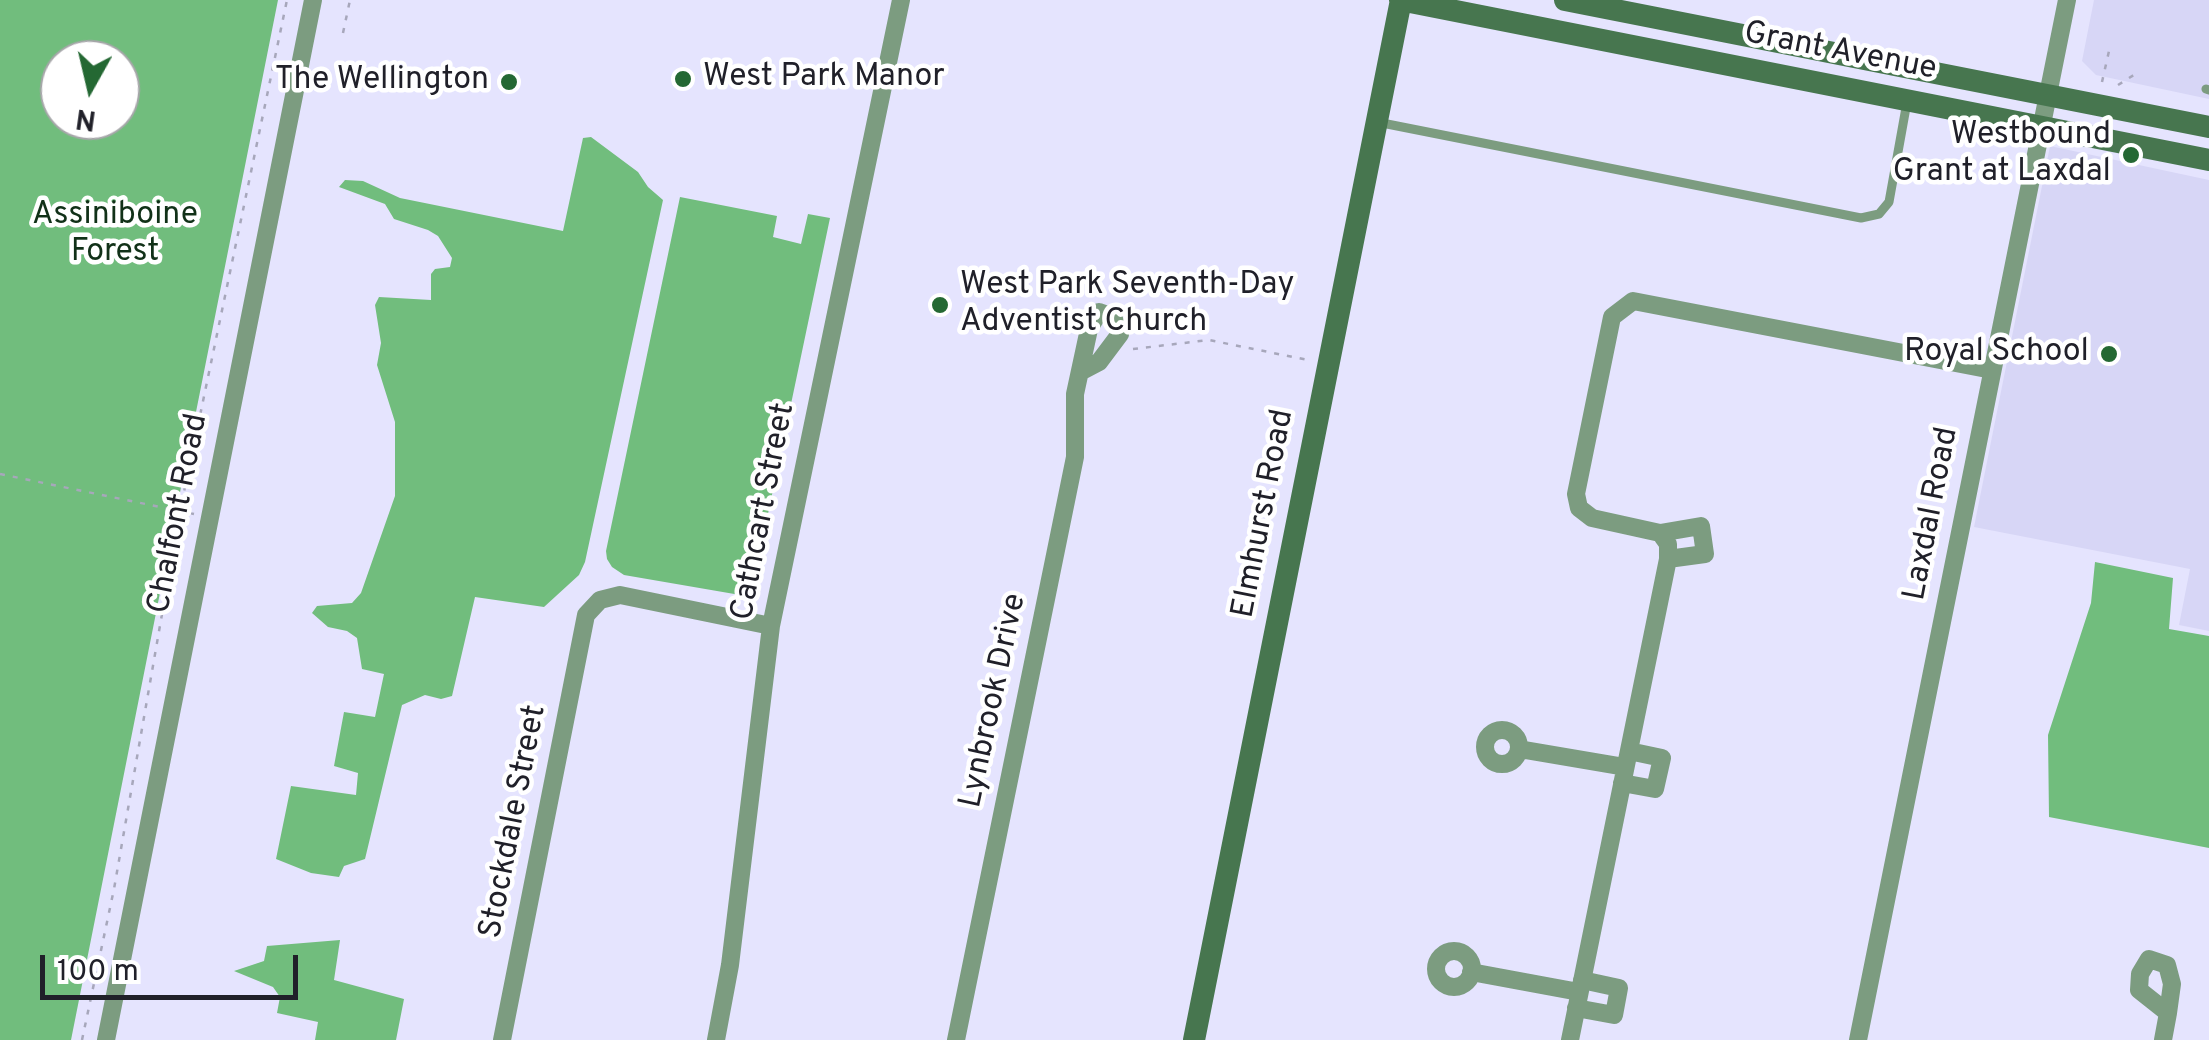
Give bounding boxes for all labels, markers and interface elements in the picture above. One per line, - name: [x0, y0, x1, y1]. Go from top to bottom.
- street label: Grant Avenue: [1741, 16, 1939, 90]
- north arrow: [40, 40, 140, 140]
- place label: West Park Manor: [703, 60, 945, 98]
- place label: The Wellington: [275, 63, 489, 101]
- marker: West Park Manor: [672, 68, 694, 90]
- marker: The Wellington: [498, 71, 520, 93]
- text: N: [74, 99, 99, 137]
- place label: Westbound Grant at Laxdal: [1893, 118, 2111, 193]
- marker: Westbound Grant at Laxdal: [2120, 144, 2142, 166]
- park label: Assiniboine Forest: [32, 198, 198, 273]
- place label: West Park Seventh-Day Adventist Church: [960, 268, 1294, 343]
- marker: West Park Seventh-Day Adventist Church: [929, 294, 951, 316]
- place label: Royal School: [1904, 335, 2089, 373]
- marker: Royal School: [2098, 343, 2120, 365]
- street label: Cathcart Street: [725, 400, 805, 624]
- street label: Elmhurst Road: [1226, 407, 1304, 621]
- street label: Chalfont Road: [142, 411, 218, 617]
- street label: Laxdal Road: [1897, 424, 1969, 604]
- street label: Lynbrook Drive: [954, 590, 1036, 812]
- street label: Stockdale Street: [474, 702, 556, 942]
- scale bar: [45, 935, 302, 997]
- text: 100 m: [57, 954, 139, 991]

